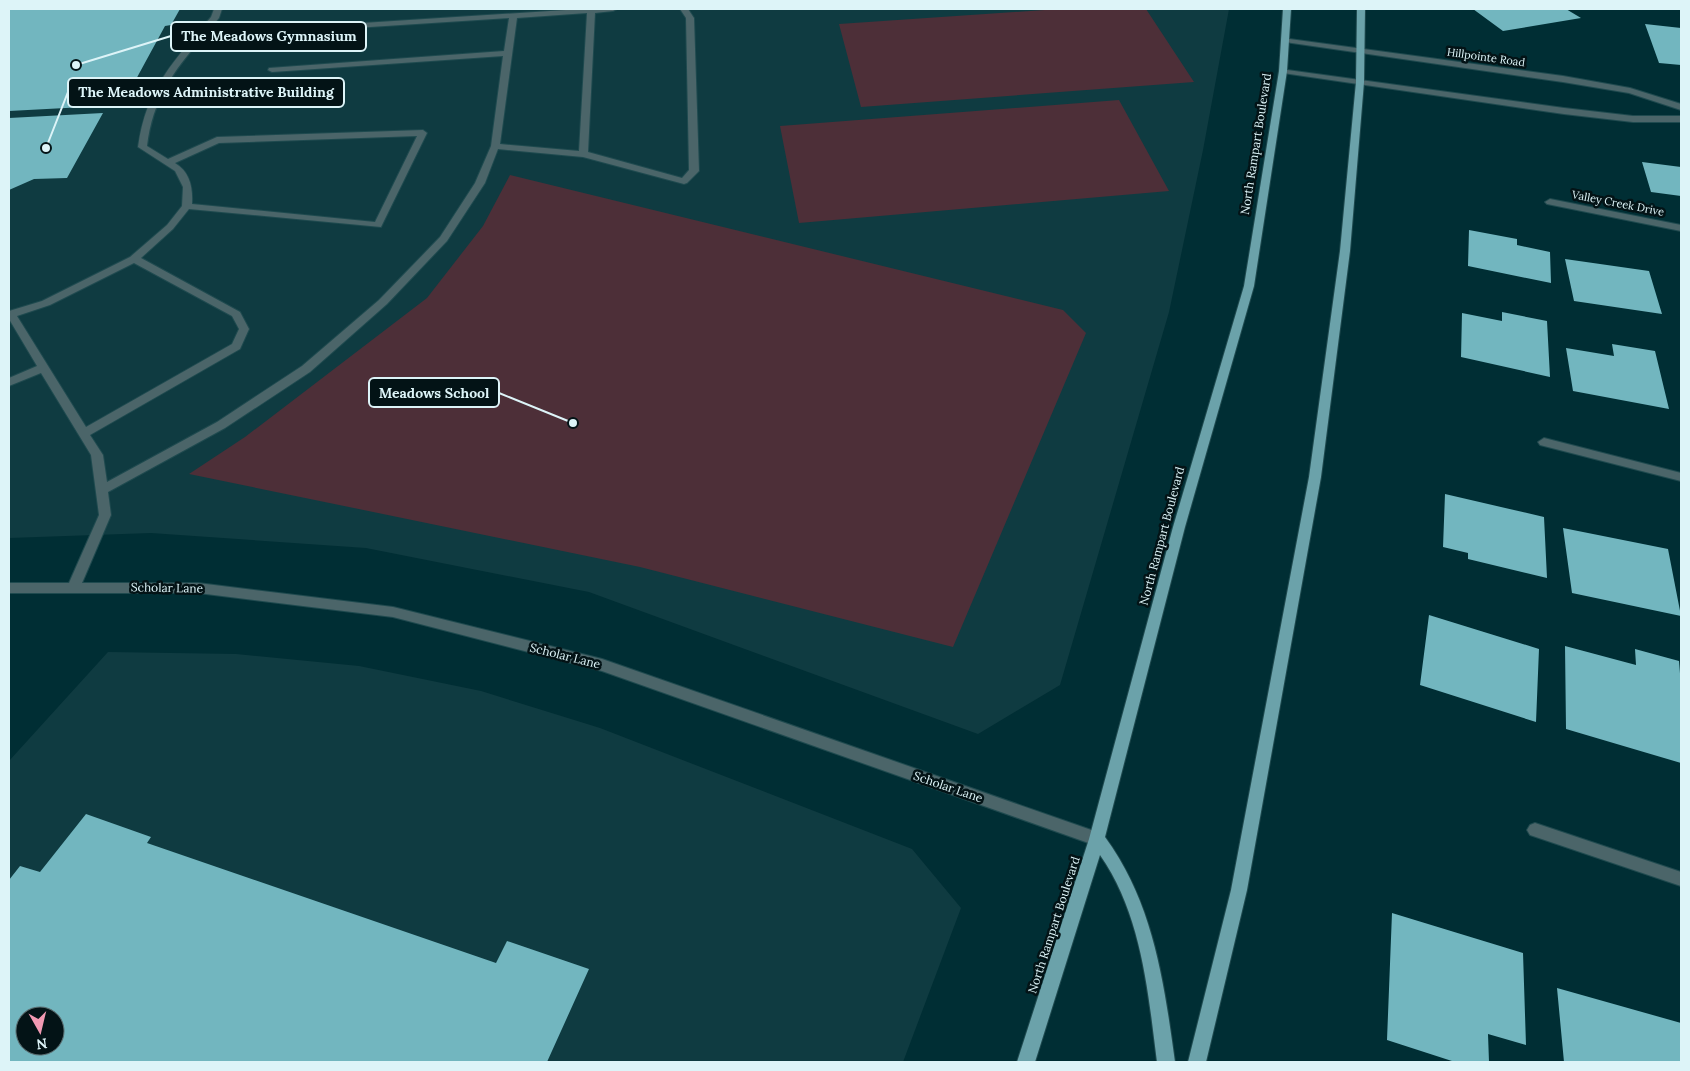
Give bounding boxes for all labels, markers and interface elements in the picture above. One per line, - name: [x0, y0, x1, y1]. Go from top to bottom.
- callout: The Meadows Gymnasium: [171, 22, 366, 51]
- text: The Meadows Gymnasium: [181, 27, 357, 45]
- street label: Hillpointe Road: [1446, 45, 1526, 69]
- street label: North Rampart Boulevard: [1237, 72, 1274, 216]
- callout: The Meadows Administrative Building: [68, 78, 344, 107]
- text: The Meadows Administrative Building: [78, 83, 335, 101]
- street label: Valley Creek Drive: [1570, 187, 1665, 219]
- callout: Meadows School: [369, 378, 499, 407]
- text: Meadows School: [379, 384, 490, 402]
- street label: North Rampart Boulevard: [1136, 465, 1187, 607]
- street label: Scholar Lane: [131, 579, 204, 596]
- street label: Scholar Lane: [528, 639, 603, 672]
- street label: Scholar Lane: [911, 768, 985, 806]
- street label: North Rampart Boulevard: [1024, 855, 1083, 995]
- north arrow: [15, 1006, 65, 1056]
- text: N: [35, 1034, 48, 1054]

